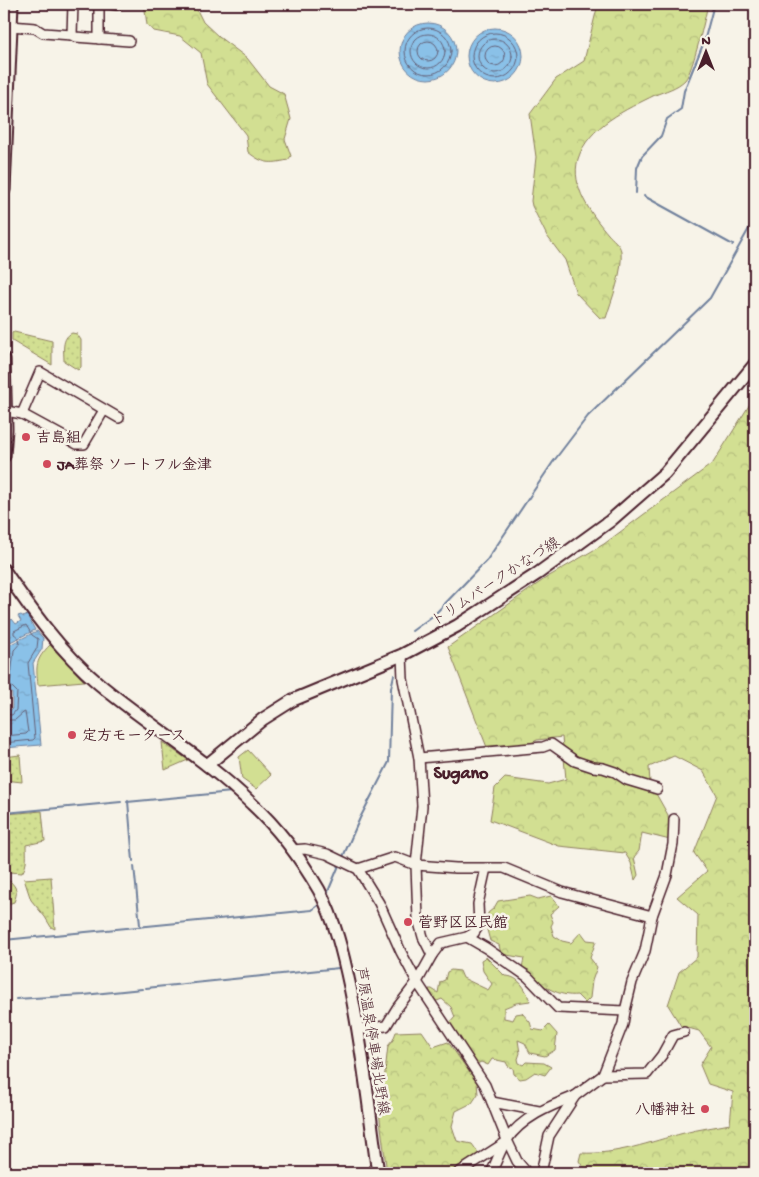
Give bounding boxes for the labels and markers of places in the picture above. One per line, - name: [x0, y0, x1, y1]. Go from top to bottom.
- place label: 吉島組: [36, 429, 81, 448]
- marker: 吉島組: [20, 431, 32, 443]
- place label: JA葬祭 ソートフル金津: [56, 456, 212, 475]
- marker: JA葬祭 ソートフル金津: [41, 458, 53, 470]
- place label: 定方モータース: [82, 727, 186, 746]
- marker: 定方モータース: [66, 729, 78, 741]
- place label: 菅野区区民館: [418, 914, 508, 933]
- marker: 菅野区区民館: [402, 916, 414, 928]
- place label: 八幡神社: [635, 1101, 695, 1120]
- marker: 八幡神社: [699, 1103, 711, 1115]

